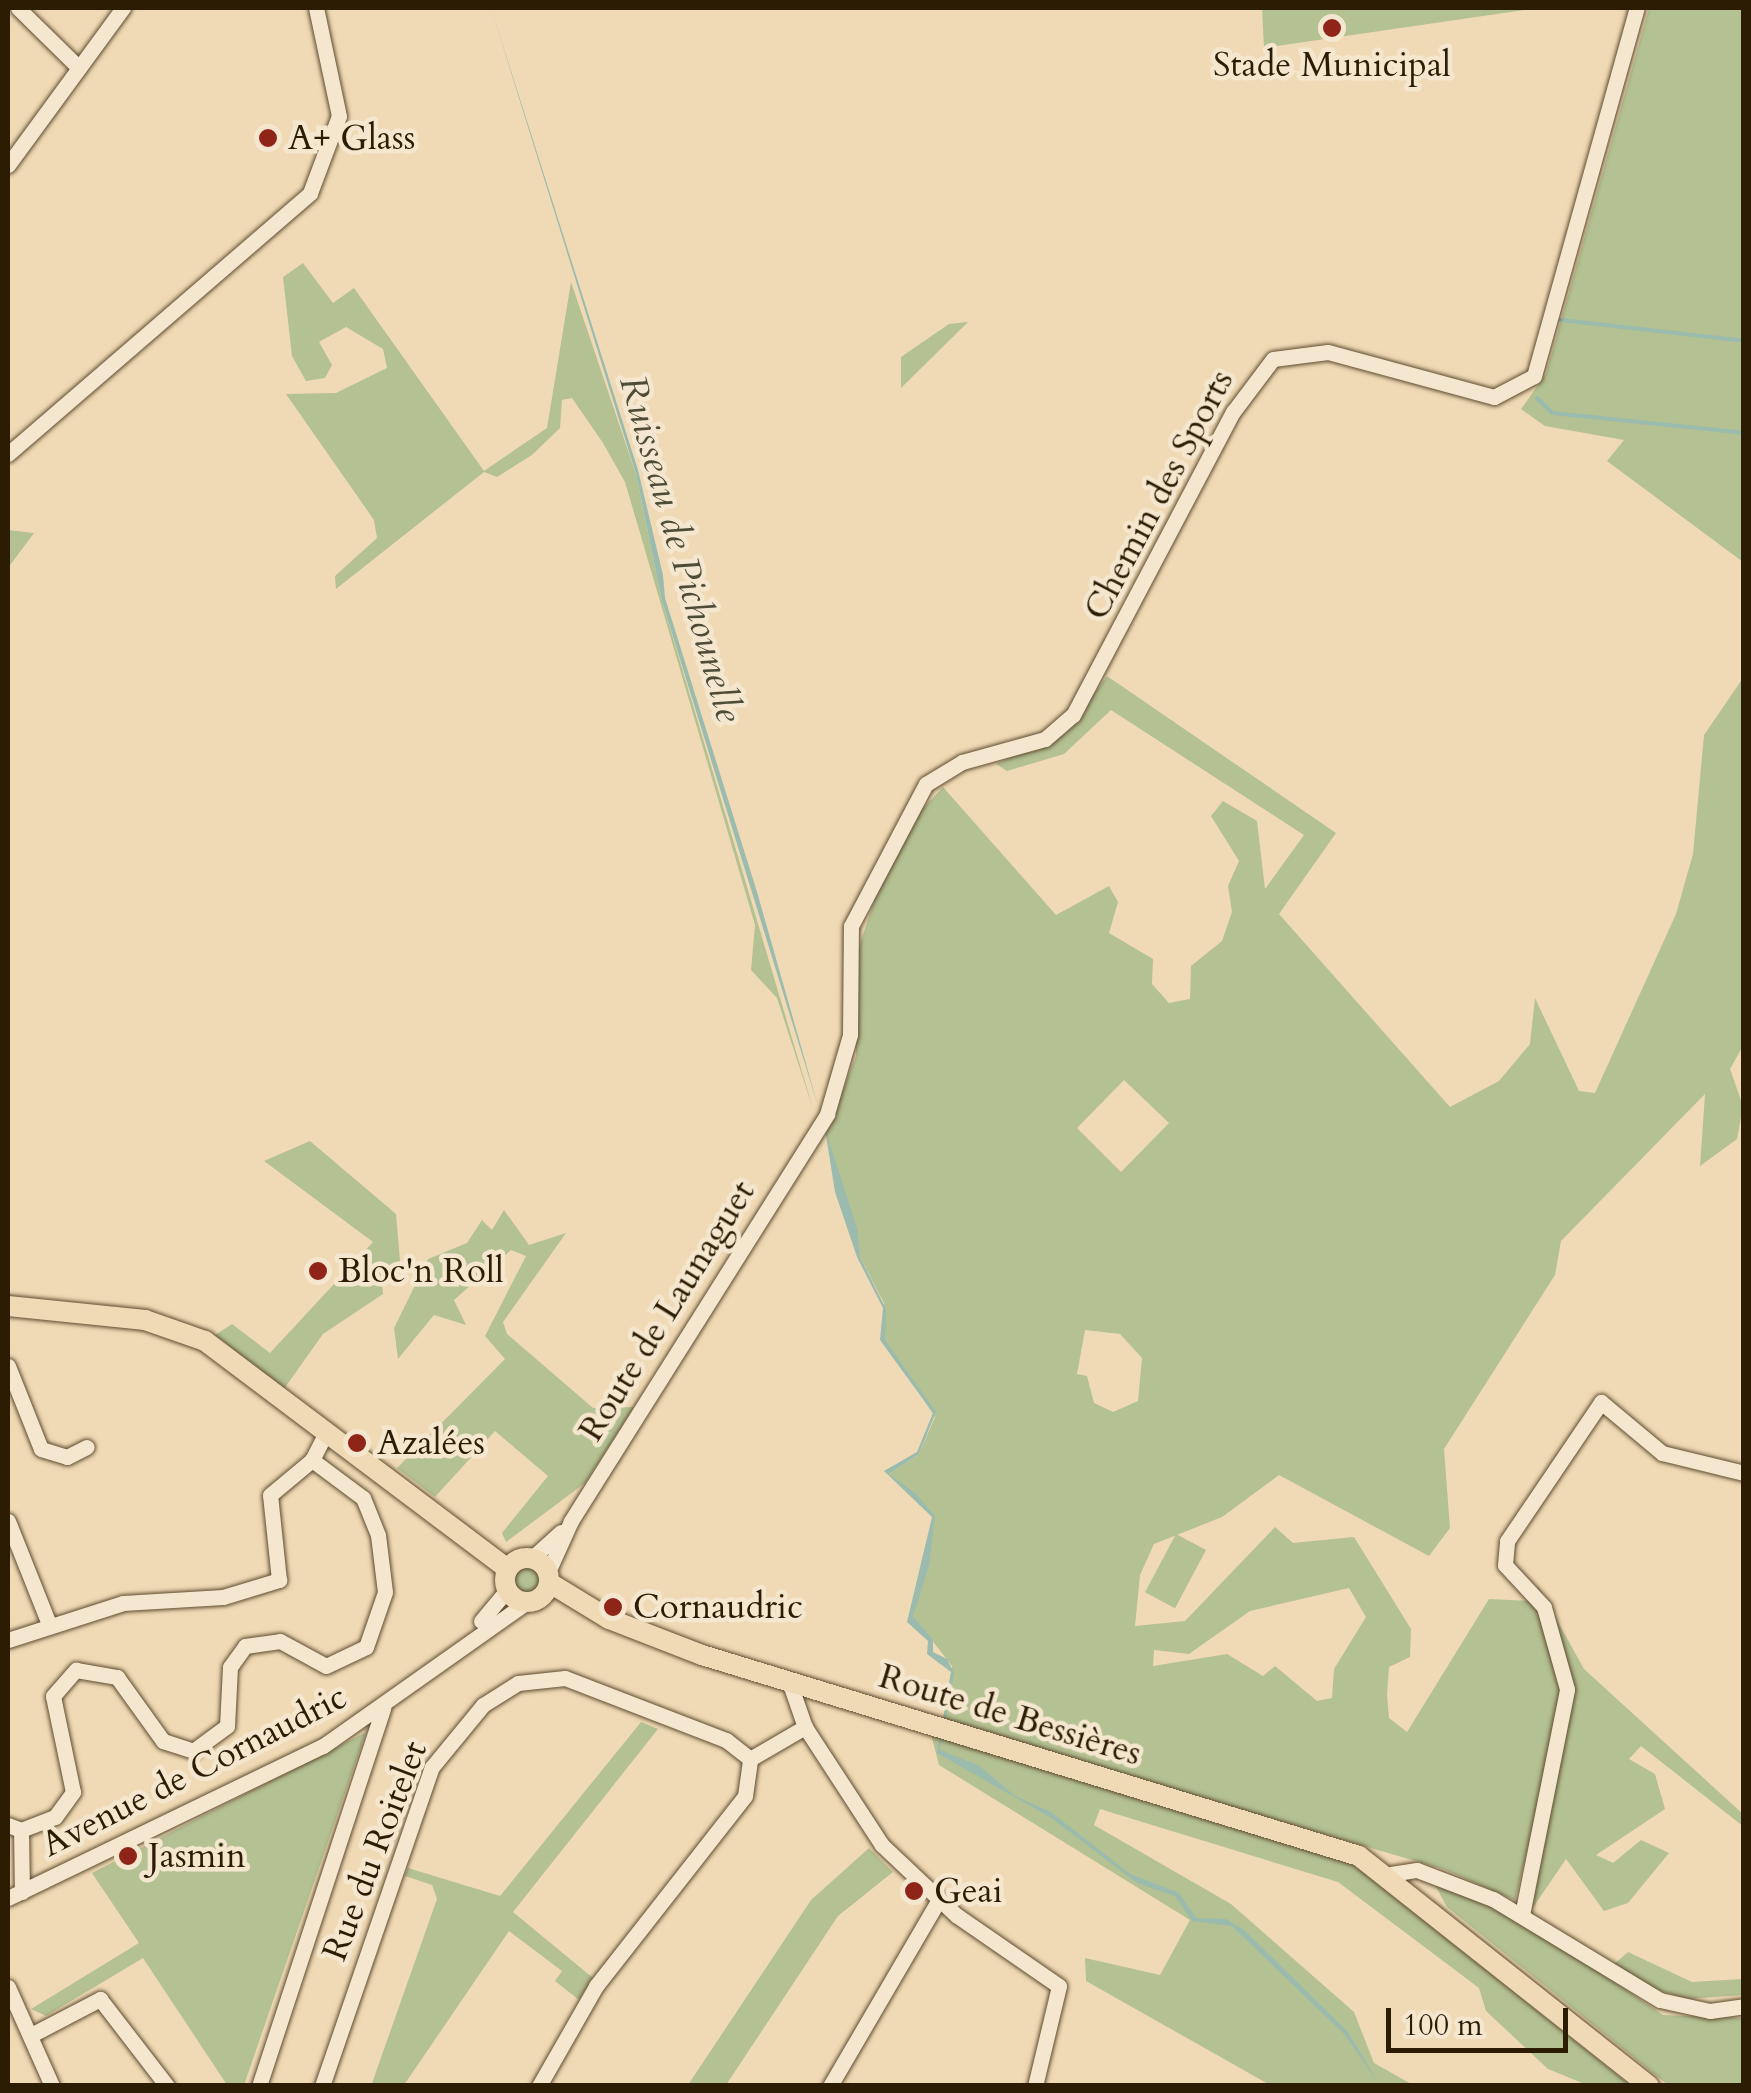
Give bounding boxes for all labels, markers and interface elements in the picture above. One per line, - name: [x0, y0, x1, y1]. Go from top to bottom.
- marker: Stade Municipal: [1321, 17, 1343, 39]
- place label: Stade Municipal: [1213, 44, 1451, 86]
- place label: A+ Glass: [288, 117, 415, 159]
- marker: A+ Glass: [257, 127, 279, 149]
- street label: Chemin des Sports: [1075, 363, 1243, 627]
- water label: Ruisseau de Pichounelle: [609, 370, 751, 728]
- street label: Route de Launaguet: [570, 1173, 764, 1449]
- place label: Bloc'n Roll: [338, 1250, 504, 1292]
- marker: Bloc'n Roll: [307, 1260, 329, 1282]
- place label: Azalées: [377, 1422, 485, 1464]
- marker: Azalées: [346, 1432, 368, 1454]
- place label: Cornaudric: [633, 1586, 803, 1628]
- marker: Cornaudric: [602, 1596, 624, 1618]
- street label: Route de Bessières: [874, 1655, 1146, 1775]
- street label: Avenue de Cornaudric: [34, 1676, 354, 1866]
- street label: Rue du Roitelet: [314, 1735, 436, 1967]
- place label: Jasmin: [148, 1835, 246, 1877]
- marker: Jasmin: [117, 1845, 139, 1867]
- place label: Geai: [934, 1870, 1003, 1912]
- marker: Geai: [903, 1880, 925, 1902]
- scale bar: [1391, 1988, 1574, 2050]
- text: 100 m: [1403, 2005, 1483, 2046]

